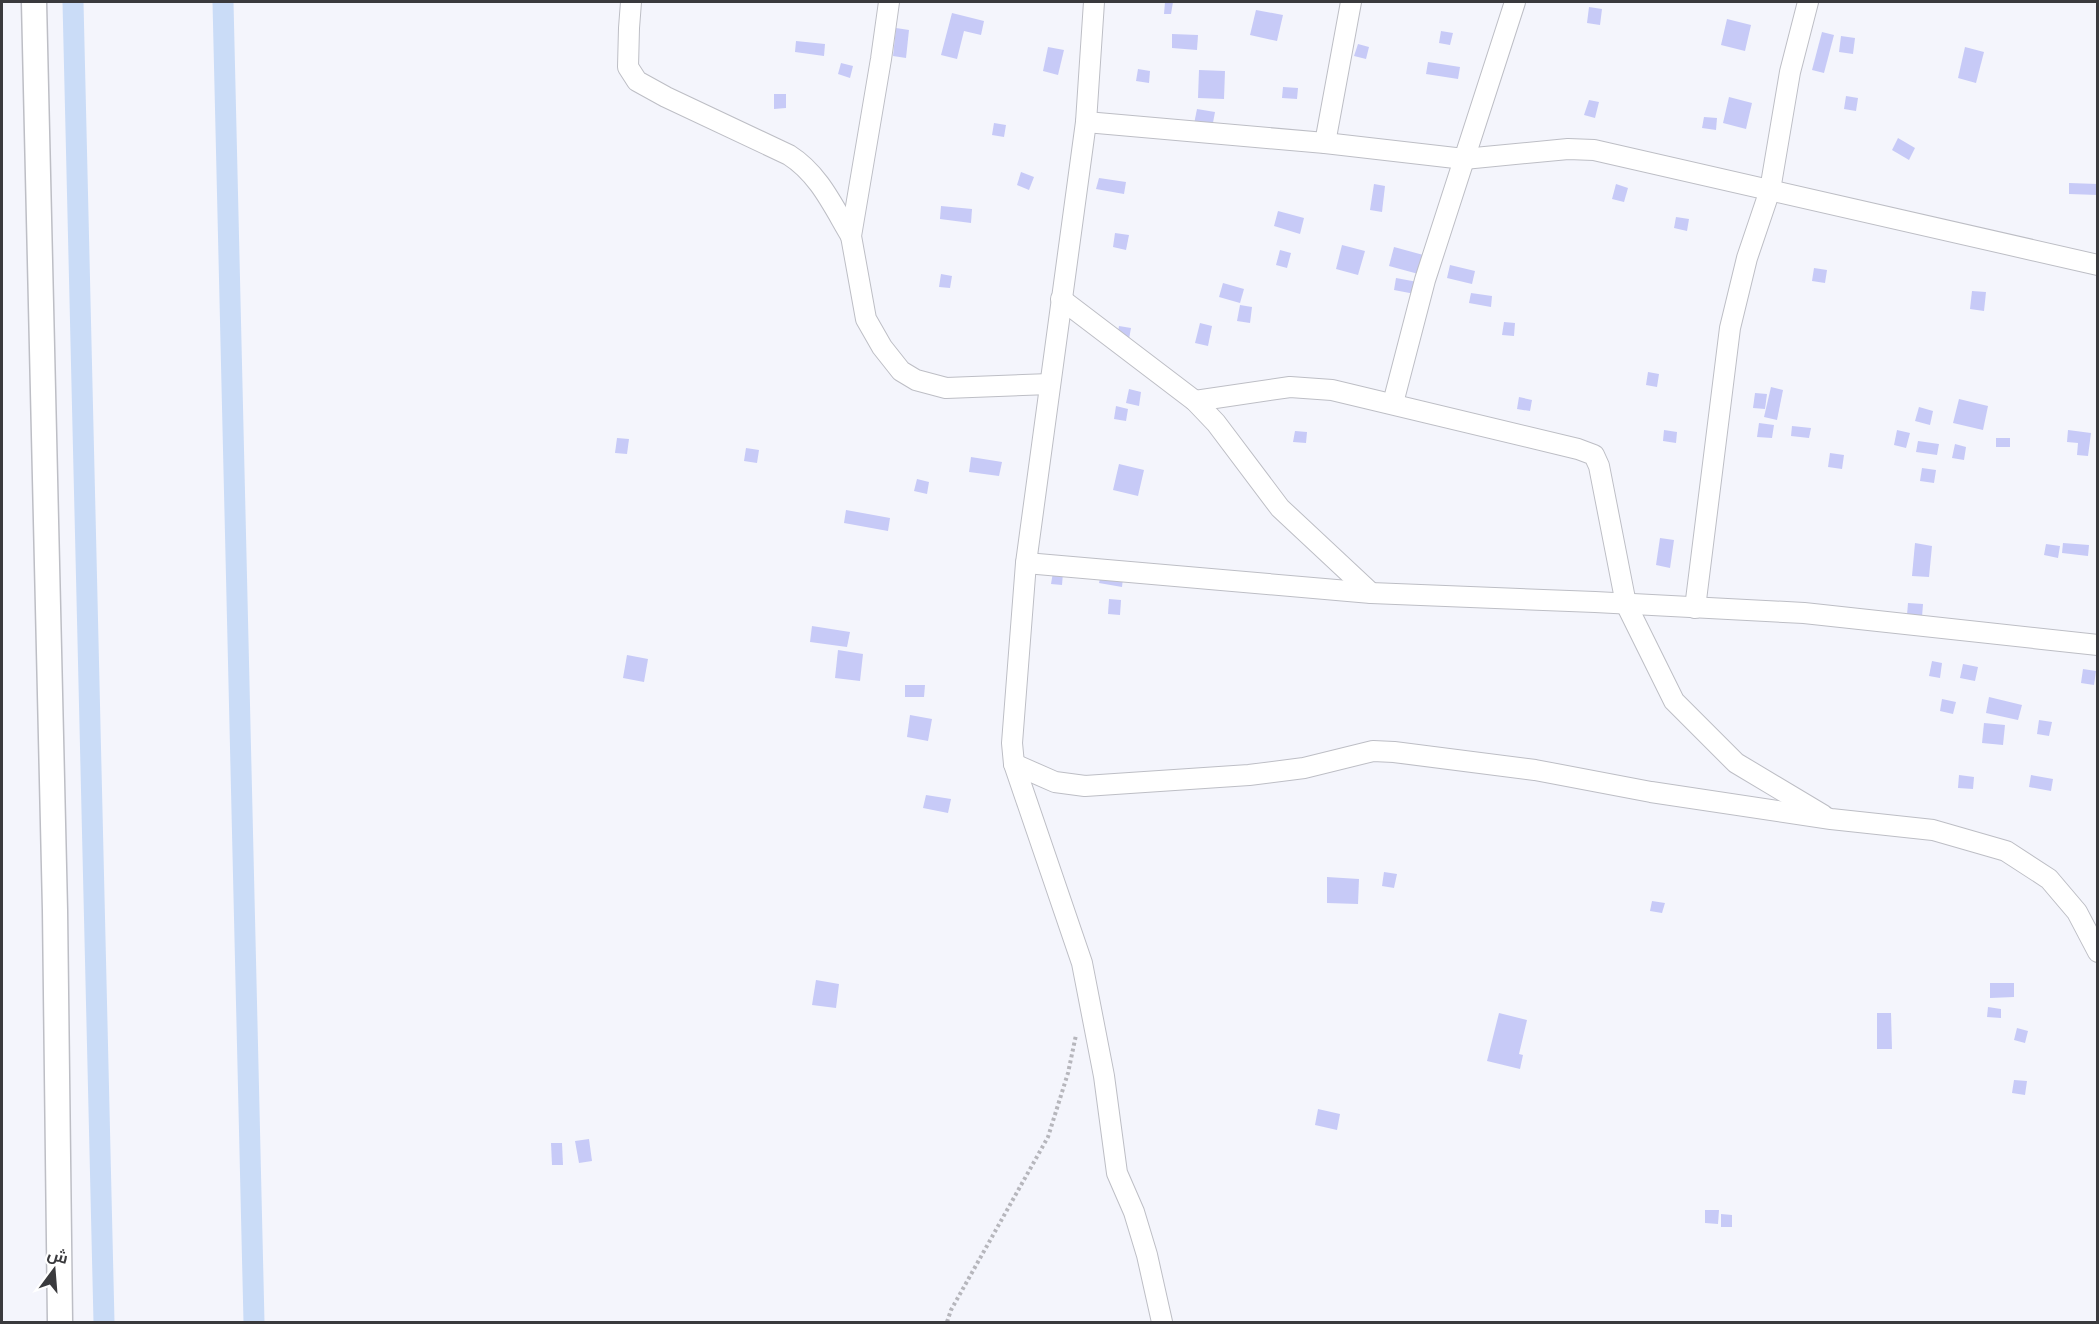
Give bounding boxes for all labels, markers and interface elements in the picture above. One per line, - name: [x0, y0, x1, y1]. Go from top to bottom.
- north arrow: [24, 1240, 84, 1300]
- text: ش: [45, 1242, 71, 1269]

